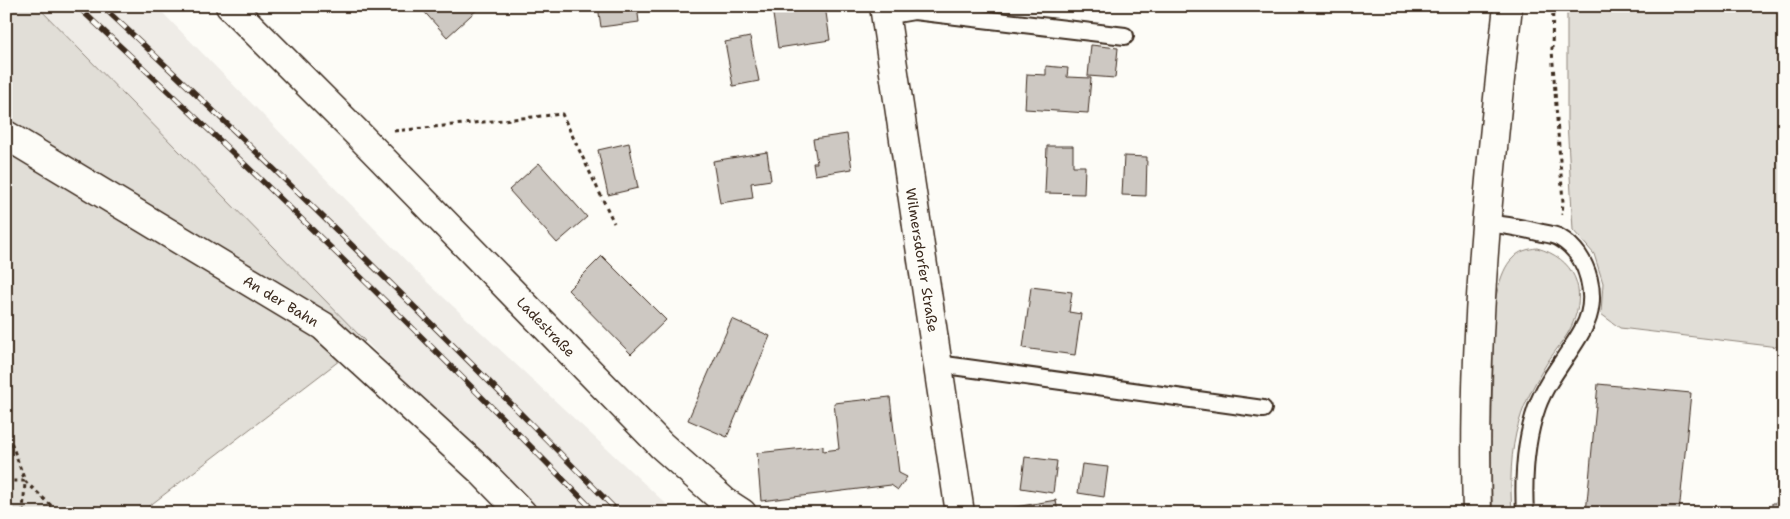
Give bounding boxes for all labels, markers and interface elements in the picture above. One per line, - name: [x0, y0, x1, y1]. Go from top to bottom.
- street label: Wilmersdorfer Straße: [902, 187, 942, 334]
- street label: An der Bahn: [240, 271, 322, 331]
- street label: Ladestraße: [513, 293, 579, 361]

